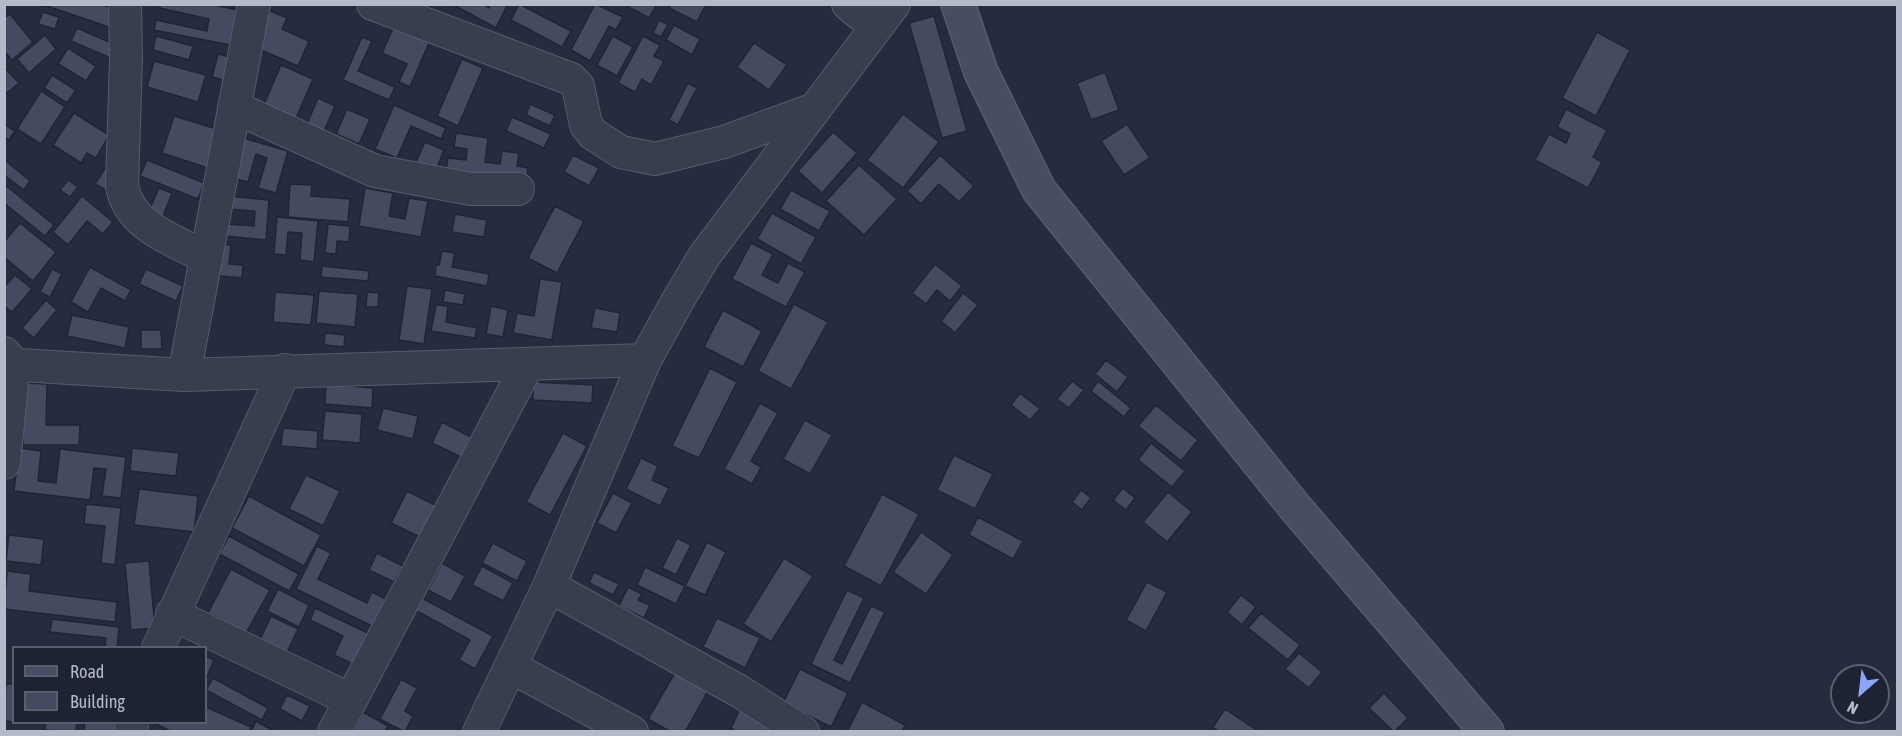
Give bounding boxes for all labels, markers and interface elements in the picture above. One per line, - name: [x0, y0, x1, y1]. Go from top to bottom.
- legend: [12, 646, 207, 724]
- text: Road: [70, 661, 104, 682]
- north arrow: [1830, 664, 1890, 724]
- text: Building: [70, 691, 125, 712]
- text: N: [1844, 698, 1861, 718]

